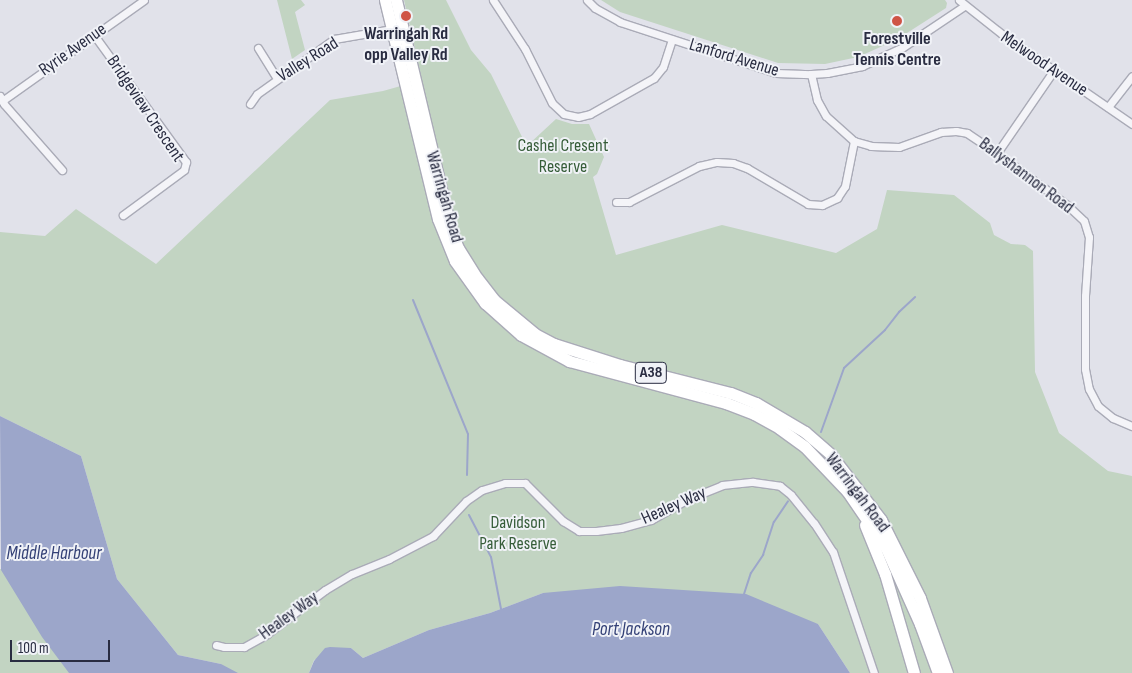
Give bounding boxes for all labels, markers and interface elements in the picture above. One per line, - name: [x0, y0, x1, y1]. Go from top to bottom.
- marker: Warringah Rd opp Valley Rd: [400, 10, 412, 22]
- marker: Forestville Tennis Centre: [891, 15, 903, 27]
- street label: Ryrie Avenue: [35, 19, 111, 81]
- place label: Warringah Rd opp Valley Rd: [364, 24, 448, 66]
- street label: Melwood Avenue: [996, 27, 1092, 101]
- place label: Forestville Tennis Centre: [853, 29, 941, 72]
- street label: Valley Road: [273, 33, 343, 87]
- street label: Lanford Avenue: [686, 34, 782, 82]
- street label: Bridgeview Crescent: [101, 52, 189, 166]
- street label: Ballyshannon Road: [974, 133, 1078, 219]
- park label: Cashel Cresent Reserve: [518, 136, 608, 178]
- street label: Warringah Road: [421, 149, 467, 245]
- road number: A38: [635, 359, 667, 386]
- street label: Warringah Road: [820, 449, 894, 537]
- street label: Healey Way: [638, 482, 710, 530]
- park label: Davidson Park Reserve: [479, 513, 557, 556]
- water label: Middle Harbour: [7, 543, 101, 565]
- street label: Healey Way: [255, 587, 323, 645]
- water label: Port Jackson: [592, 619, 670, 641]
- scale bar: [12, 630, 112, 662]
- text: 100 m: [18, 639, 49, 658]

